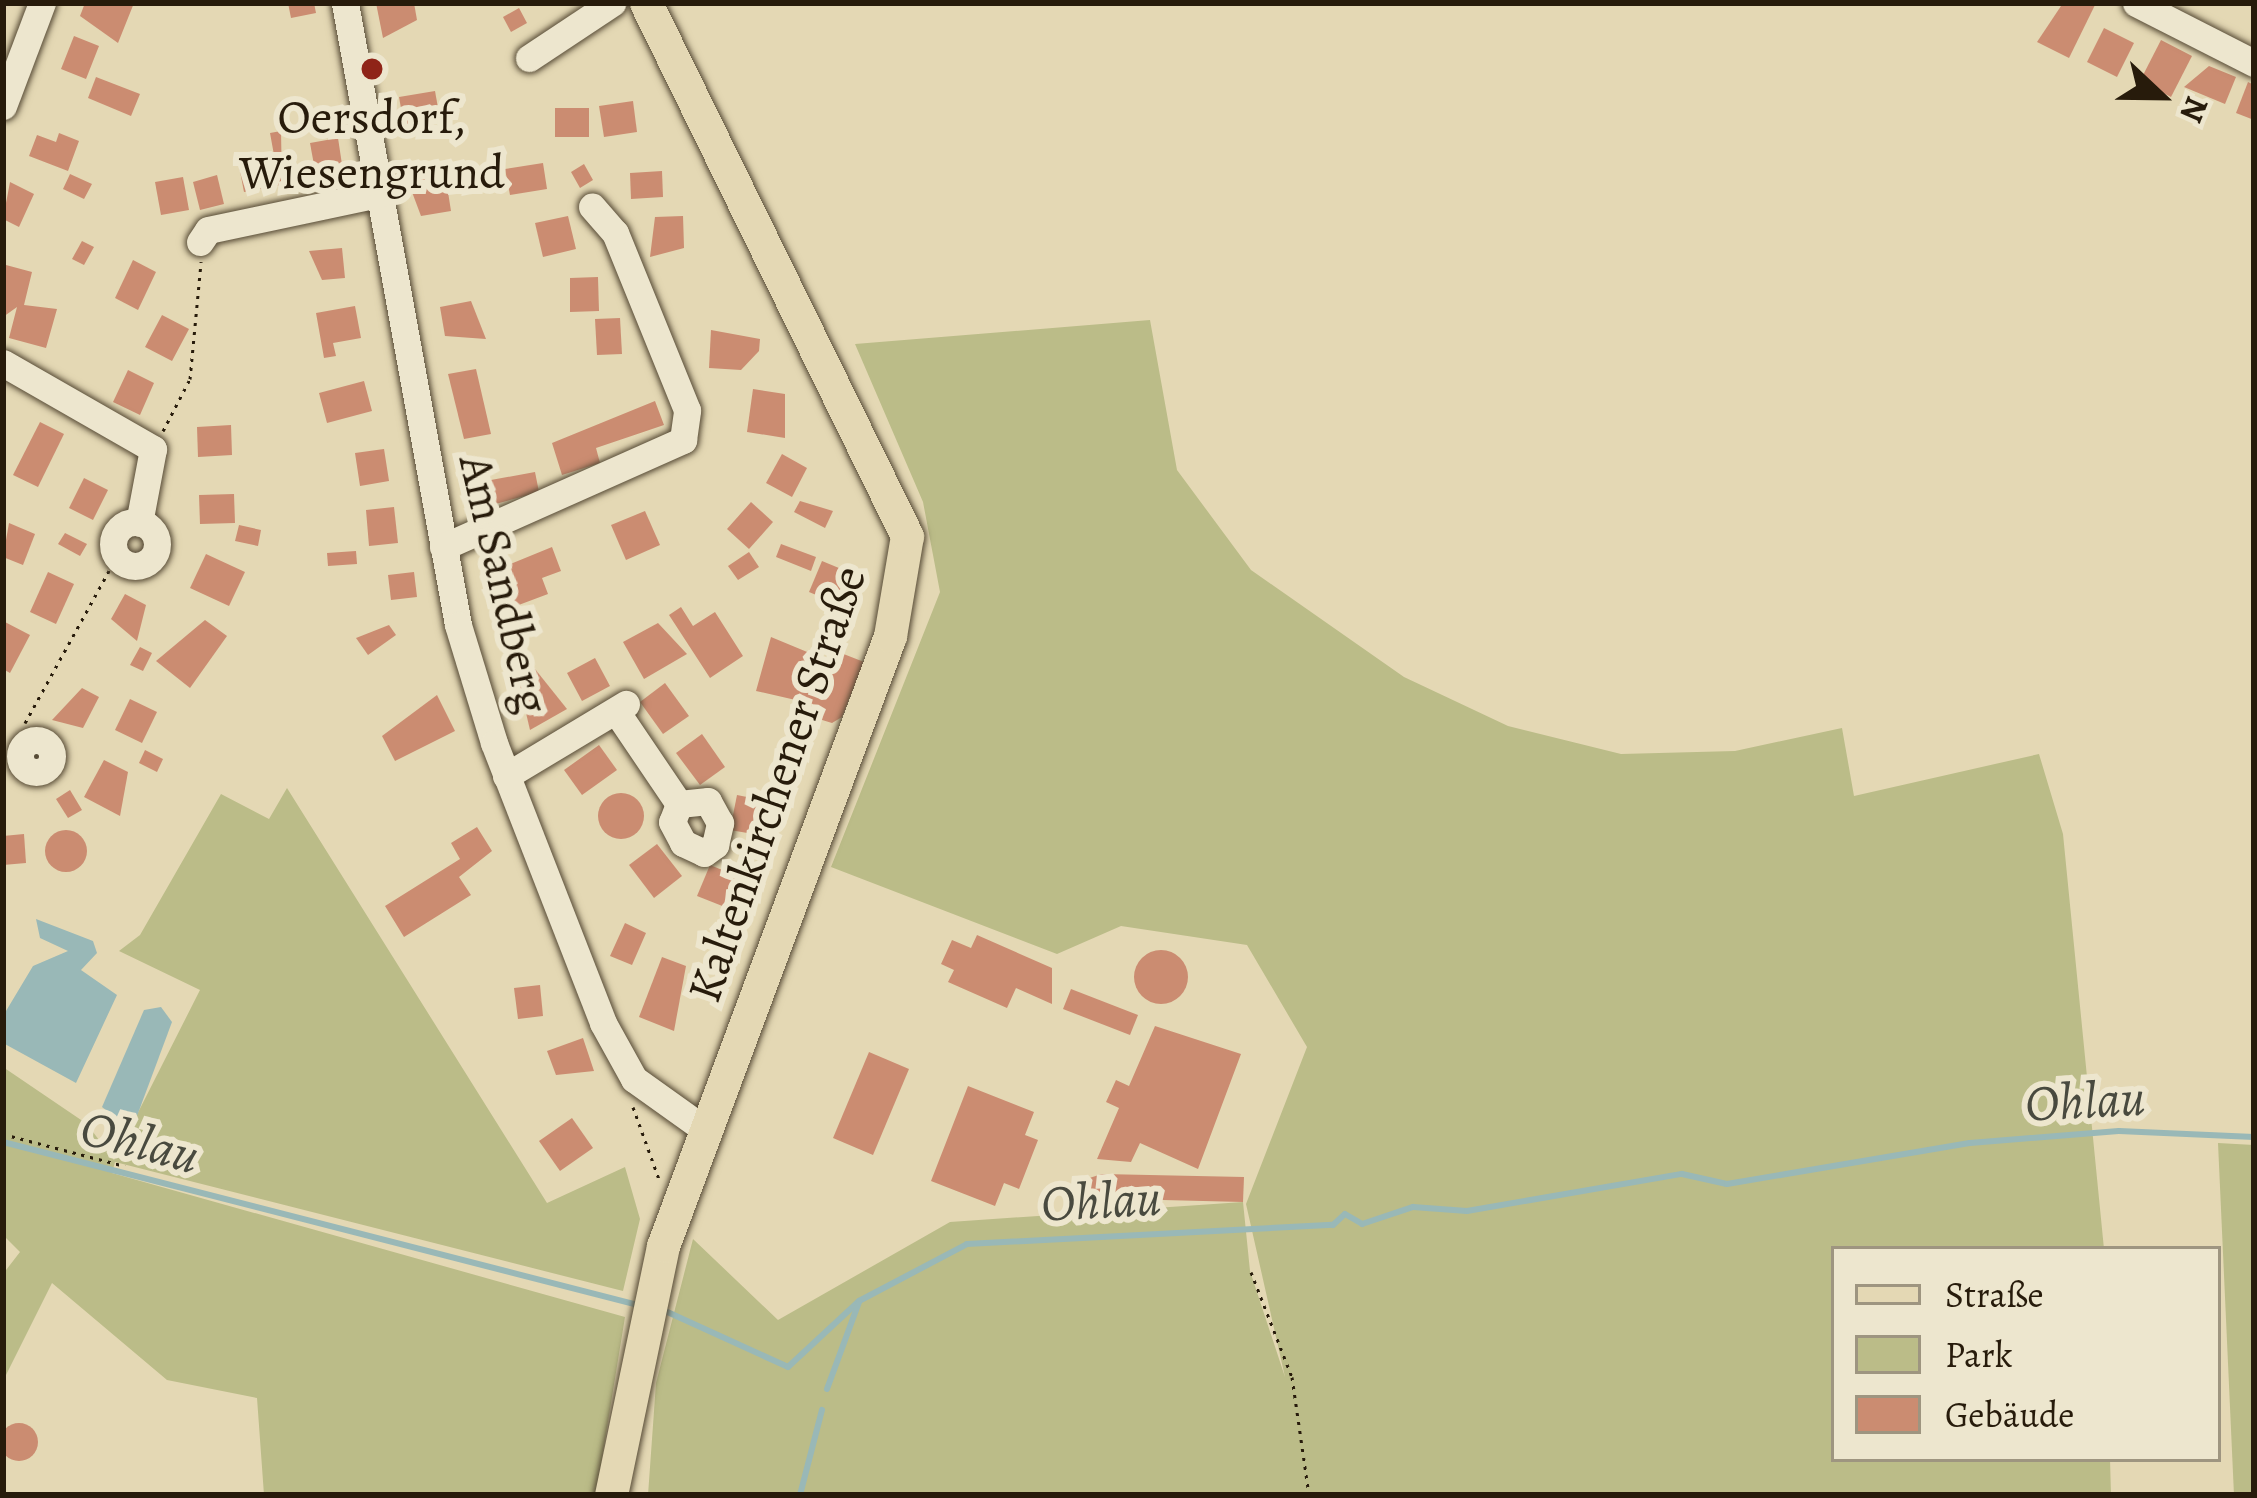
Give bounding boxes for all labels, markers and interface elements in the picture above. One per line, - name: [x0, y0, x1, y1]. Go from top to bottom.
- north arrow: [2101, 36, 2221, 156]
- marker: Oersdorf, Wiesengrund: [359, 56, 385, 82]
- place label: Oersdorf, Wiesengrund: [239, 88, 505, 201]
- text: N: [2169, 90, 2220, 129]
- street label: Am Sandberg: [446, 449, 562, 719]
- street label: Kaltenkirchener Straße: [675, 558, 879, 1010]
- water label: Ohlau: [2023, 1067, 2147, 1135]
- water label: Ohlau: [74, 1097, 206, 1187]
- water label: Ohlau: [1039, 1167, 1163, 1235]
- legend: [1831, 1246, 2221, 1462]
- text: Straße: [1945, 1270, 2044, 1319]
- text: Park: [1945, 1330, 2013, 1379]
- text: Gebäude: [1945, 1390, 2074, 1439]

